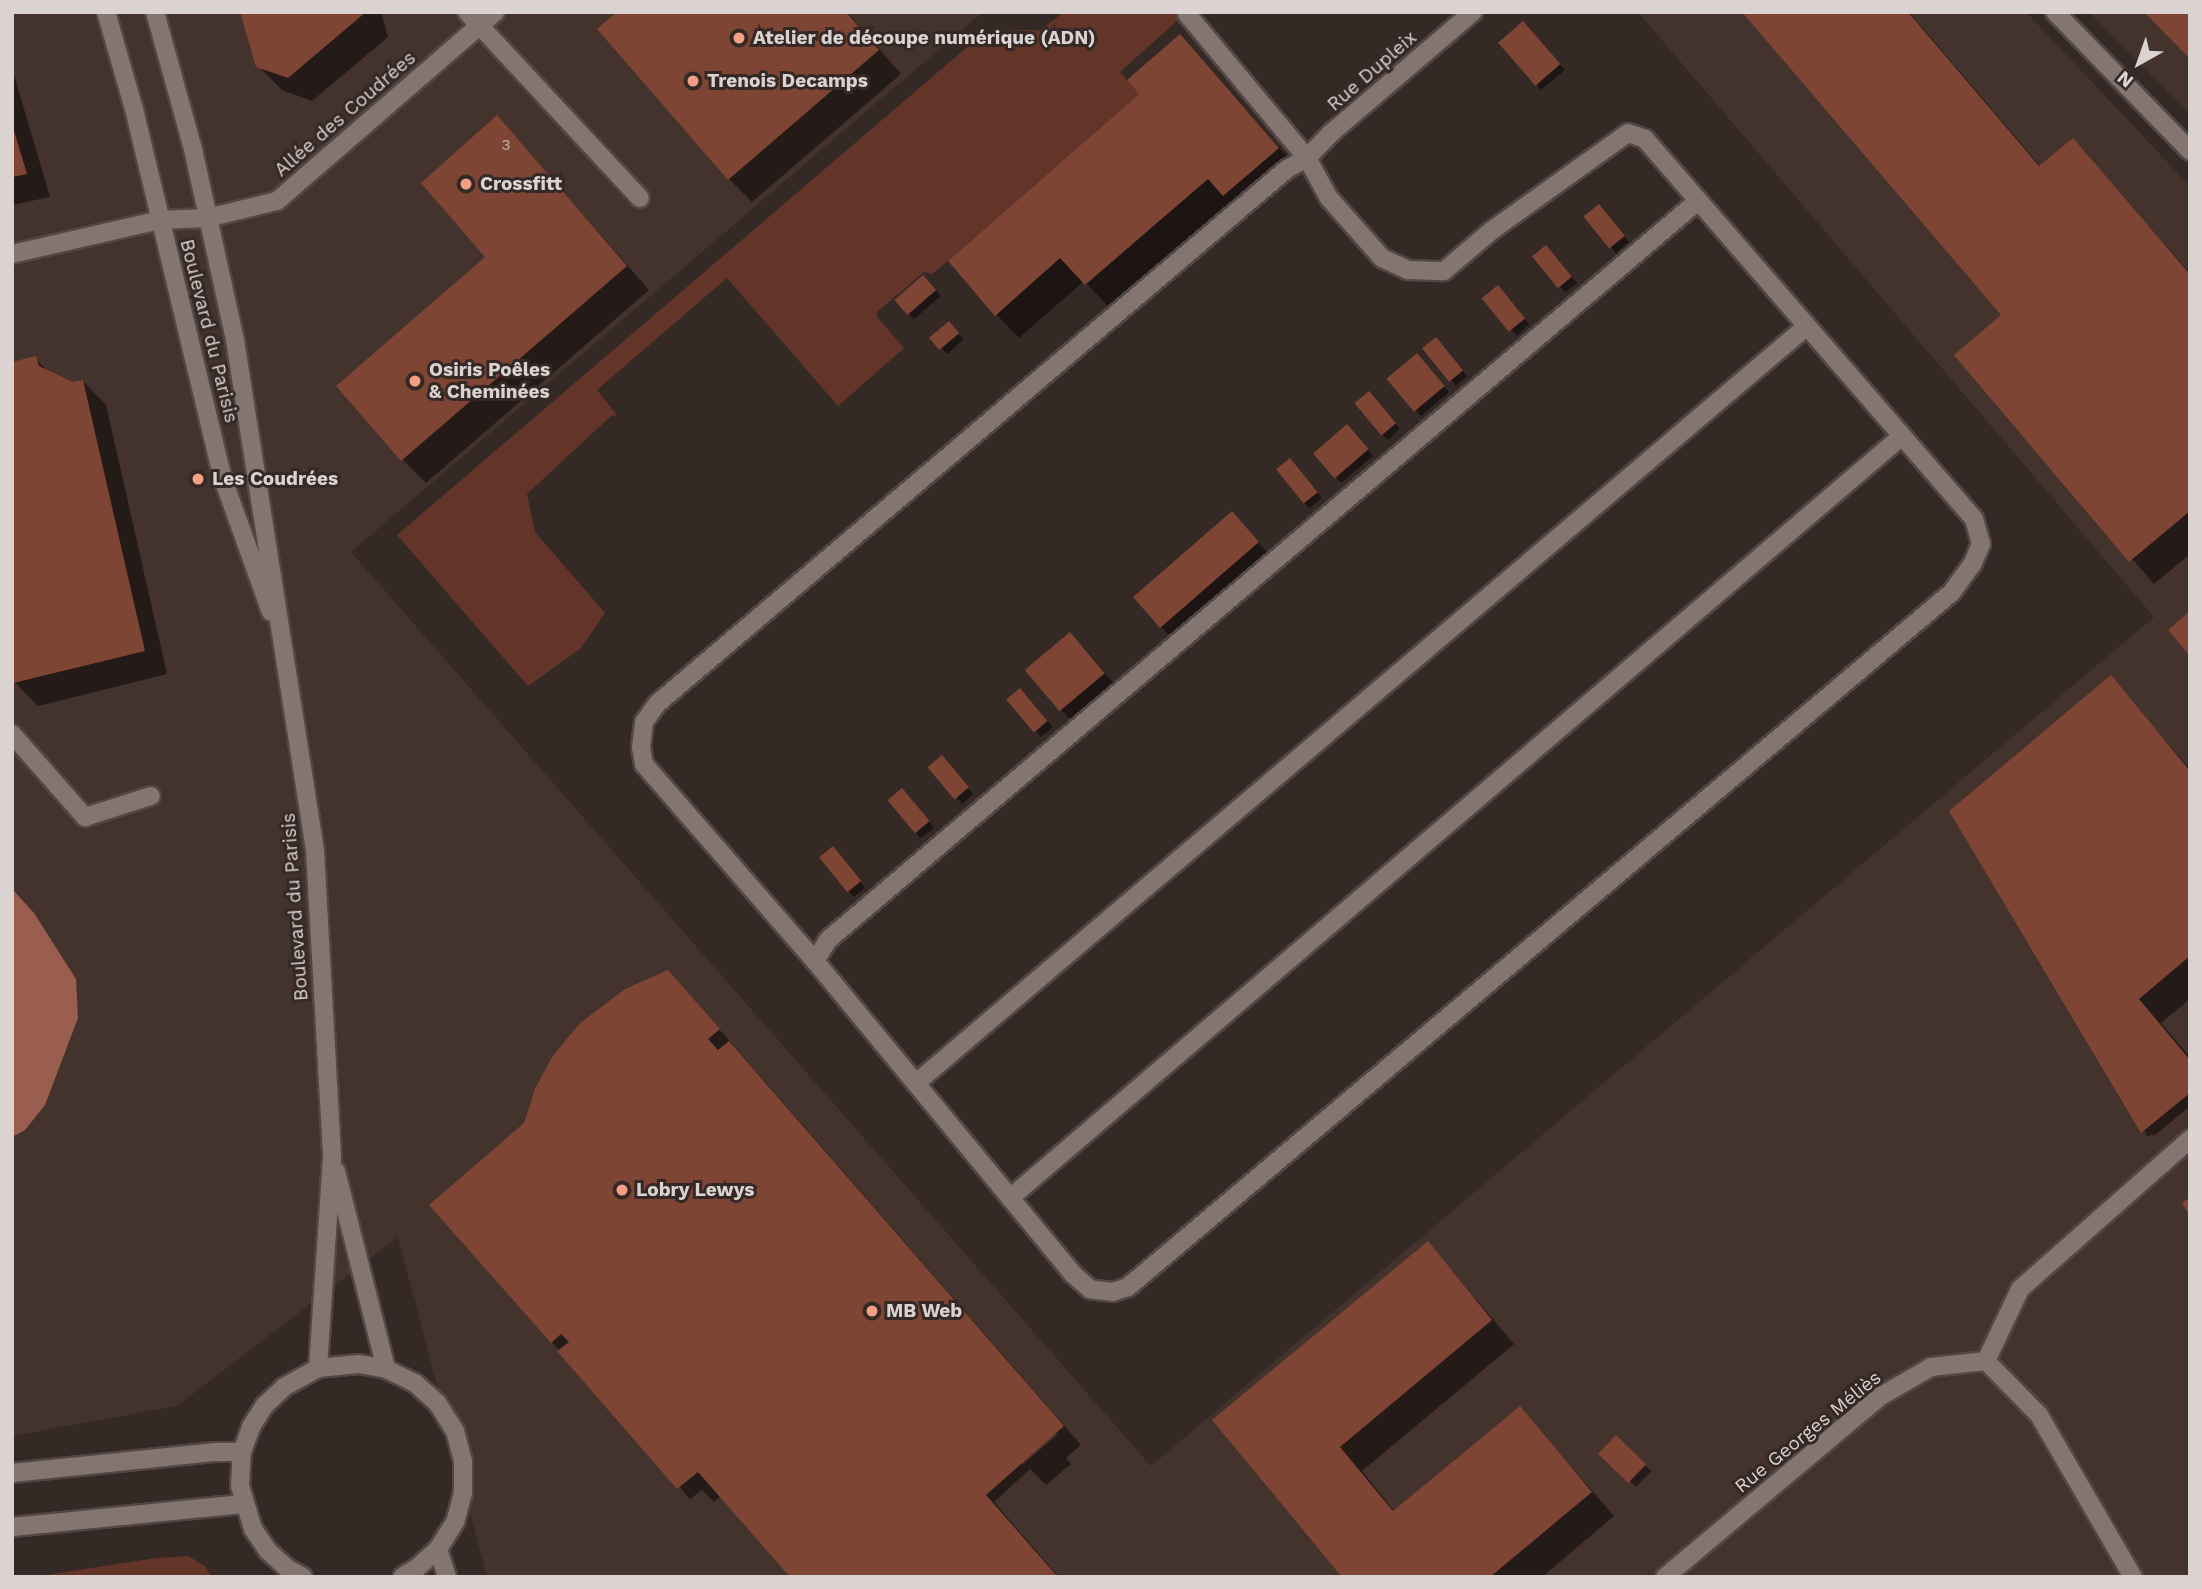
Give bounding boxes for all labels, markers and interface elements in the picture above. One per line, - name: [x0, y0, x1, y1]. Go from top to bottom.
- street label: Rue Dupleix: [1323, 26, 1421, 116]
- place label: Atelier de découpe numérique (ADN): [753, 27, 1096, 49]
- north arrow: [2104, 28, 2174, 98]
- marker: Atelier de découpe numérique (ADN): [731, 30, 747, 46]
- street label: Allée des Coudrées: [270, 47, 420, 181]
- text: N: [2112, 66, 2138, 93]
- place label: Trenois Decamps: [707, 70, 868, 92]
- marker: Trenois Decamps: [685, 73, 701, 89]
- house number: 3: [501, 135, 511, 155]
- place label: Crossfitt: [480, 173, 562, 195]
- marker: Crossfitt: [458, 176, 474, 192]
- street label: Boulevard du Parisis: [175, 237, 243, 425]
- place label: Osiris Poêles & Cheminées: [429, 359, 550, 403]
- marker: Osiris Poêles & Cheminées: [407, 373, 423, 389]
- place label: Les Coudrées: [212, 468, 338, 490]
- marker: Les Coudrées: [190, 471, 206, 487]
- street label: Boulevard du Parisis: [277, 812, 313, 1002]
- place label: Lobry Lewys: [636, 1179, 755, 1201]
- marker: Lobry Lewys: [614, 1182, 630, 1198]
- place label: MB Web: [886, 1300, 963, 1322]
- marker: MB Web: [864, 1303, 880, 1319]
- street label: Rue Georges Méliès: [1730, 1366, 1886, 1498]

